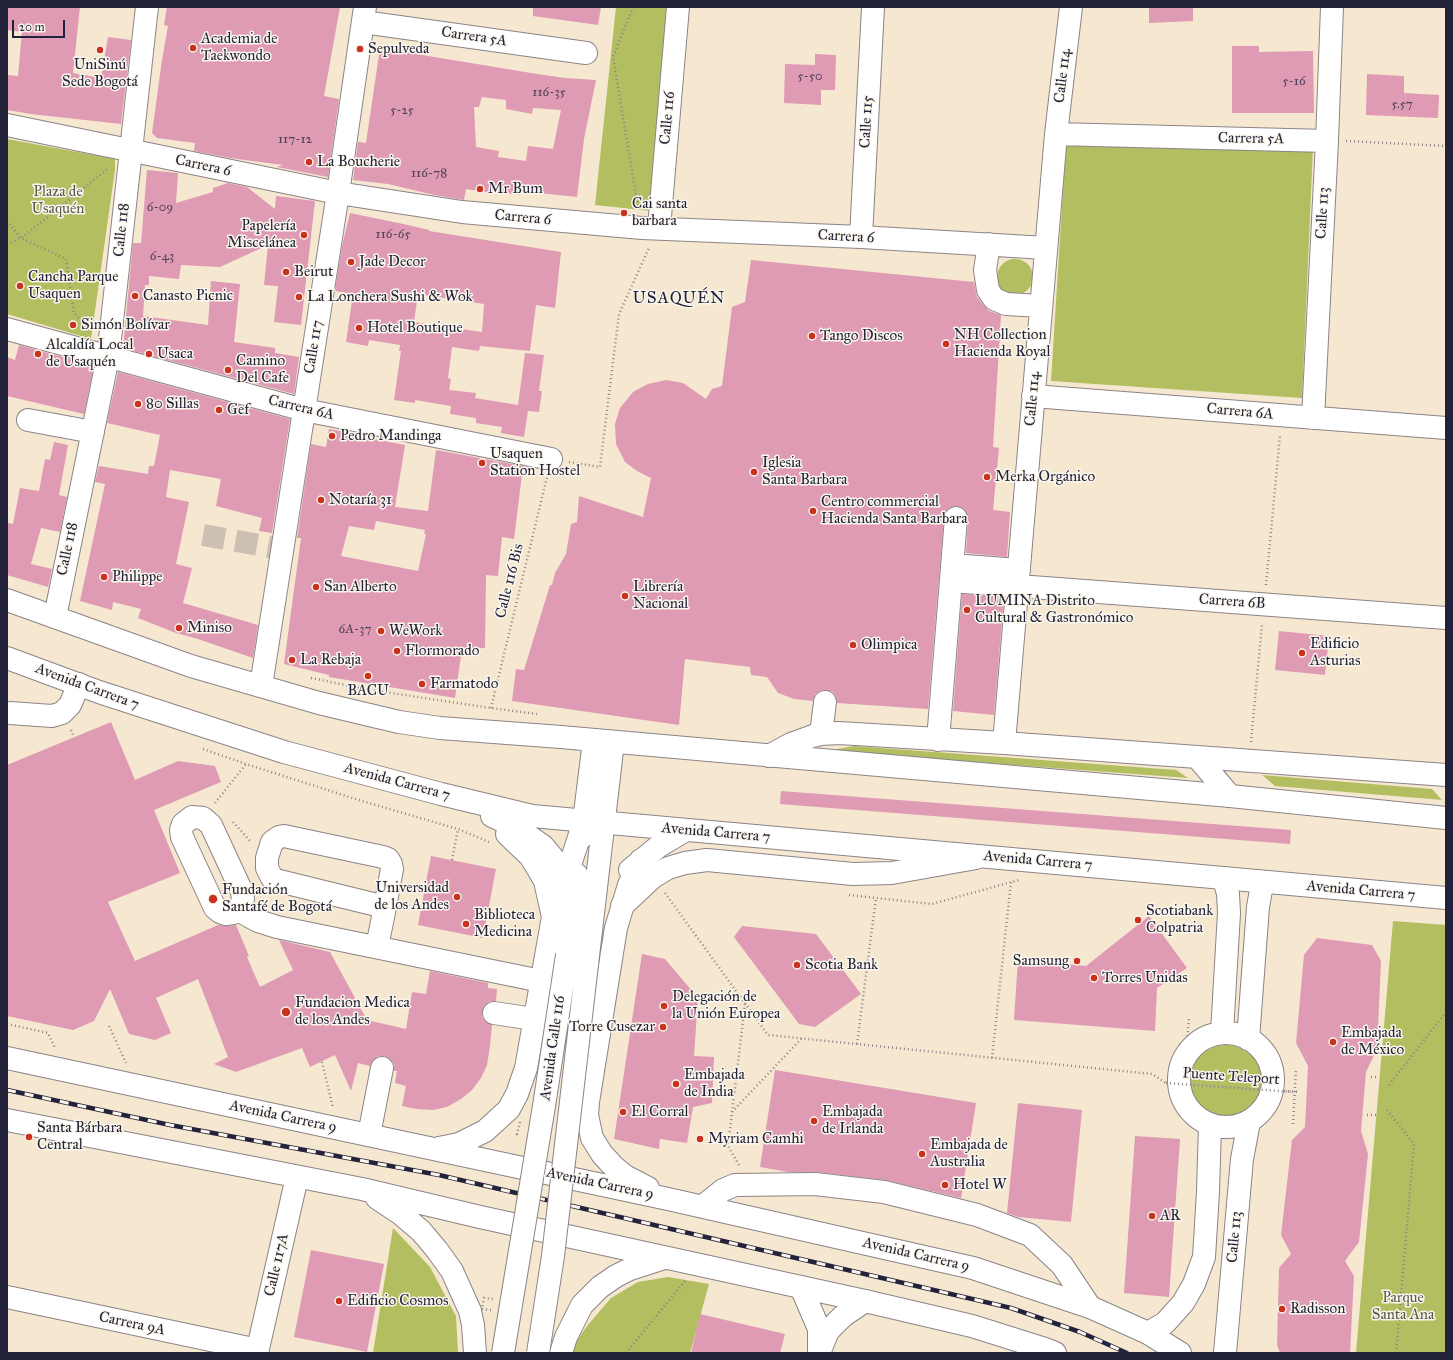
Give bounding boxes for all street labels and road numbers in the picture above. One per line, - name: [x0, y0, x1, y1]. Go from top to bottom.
- street label: Carrera 5A: [440, 23, 508, 51]
- street label: Calle 114: [1051, 48, 1075, 104]
- street label: Calle 116: [657, 91, 679, 145]
- street label: Calle 115: [857, 95, 877, 149]
- street label: Carrera 5A: [1218, 129, 1284, 149]
- street label: Carrera 6: [173, 151, 233, 181]
- street label: Calle 113: [1313, 187, 1333, 239]
- street label: Calle 118: [110, 202, 134, 258]
- street label: Carrera 6: [494, 207, 552, 229]
- street label: Carrera 6: [817, 227, 875, 247]
- street label: Calle 117: [301, 319, 327, 375]
- street label: Calle 114: [1022, 371, 1044, 427]
- street label: Carrera 6A: [266, 392, 336, 424]
- street label: Carrera 6A: [1206, 400, 1274, 424]
- street label: Calle 118: [54, 521, 82, 577]
- street label: Calle 116 Bis: [492, 542, 528, 620]
- street label: Carrera 6B: [1198, 591, 1266, 613]
- street label: Avenida Carrera 7: [33, 660, 141, 714]
- street label: Avenida Carrera 7: [342, 759, 452, 805]
- street label: Avenida Carrera 7: [661, 819, 771, 847]
- street label: Avenida Carrera 7: [983, 847, 1093, 875]
- street label: Avenida Carrera 7: [1306, 877, 1416, 905]
- street label: Avenida Calle 116: [537, 994, 569, 1102]
- street label: Puente Teleport: [1182, 1065, 1280, 1089]
- street label: Avenida Carrera 9: [228, 1097, 338, 1137]
- street label: Avenida Carrera 9: [545, 1164, 655, 1204]
- street label: Calle 113: [1224, 1210, 1246, 1264]
- street label: Calle 117A: [261, 1232, 293, 1298]
- street label: Avenida Carrera 9: [861, 1234, 971, 1276]
- street label: Carrera 9A: [97, 1308, 167, 1340]

